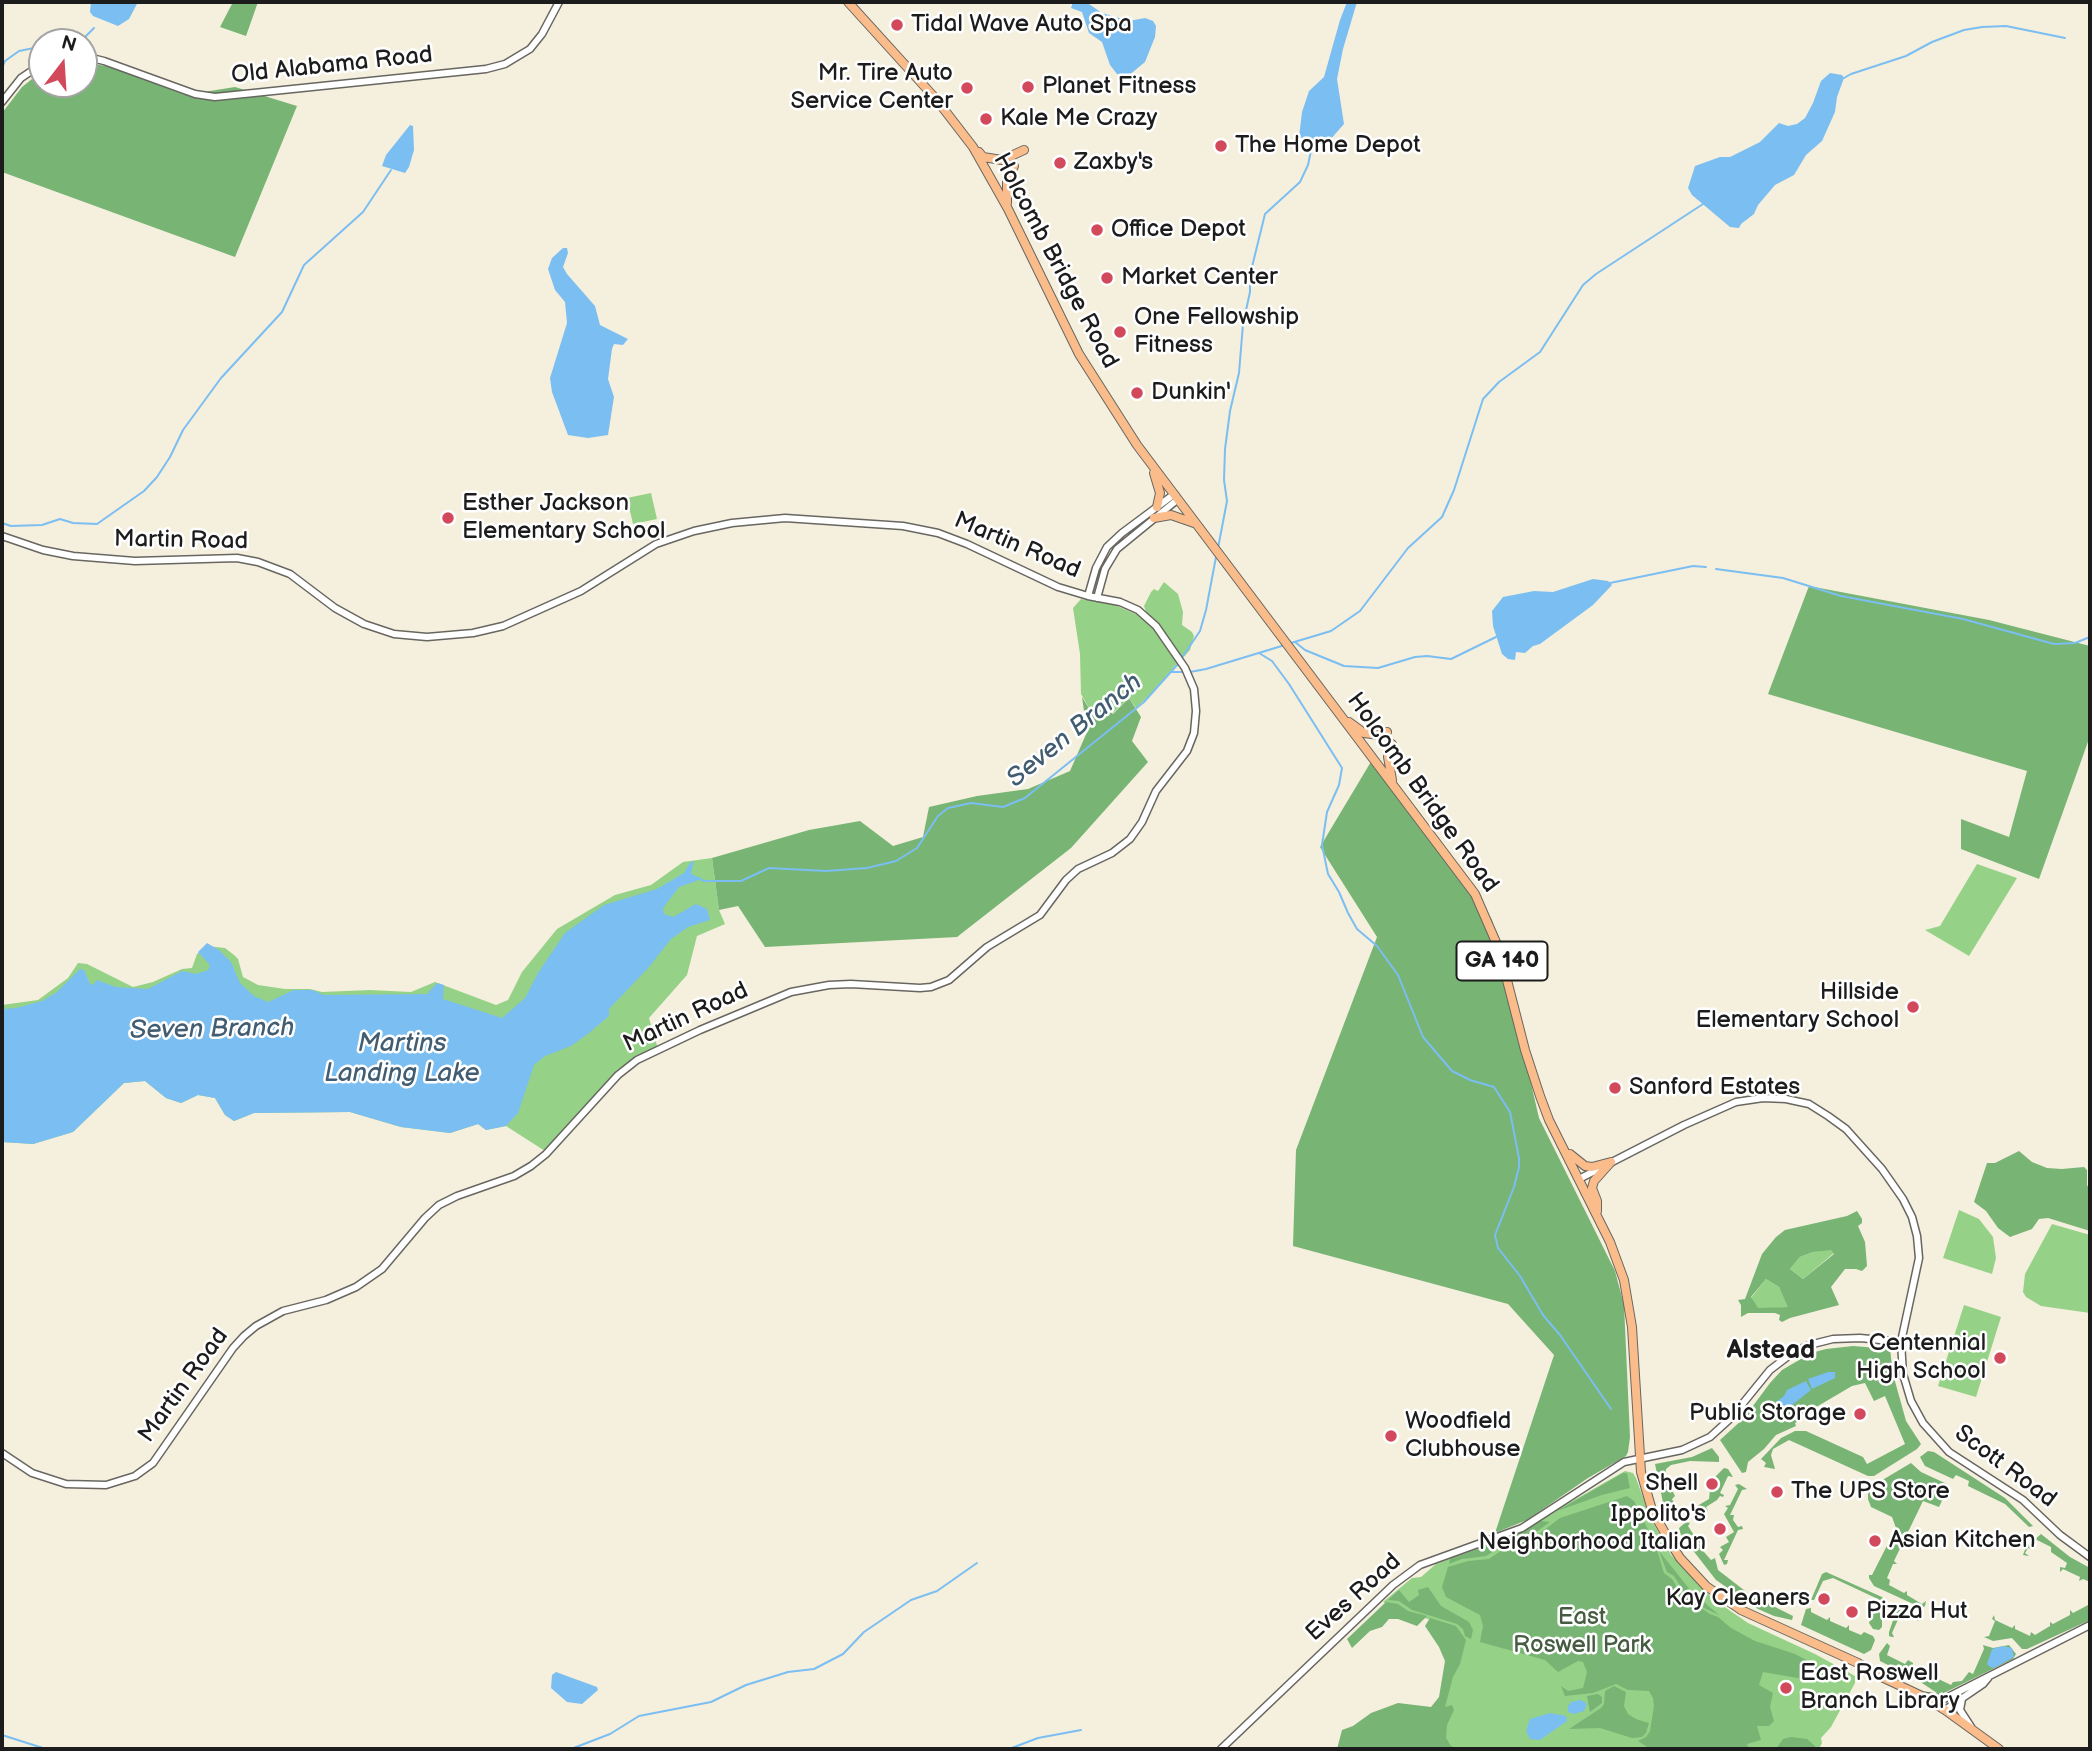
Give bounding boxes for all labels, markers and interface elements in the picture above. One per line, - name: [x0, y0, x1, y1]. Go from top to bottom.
- place label: Tidal Wave Auto Spa: [911, 11, 1132, 39]
- marker: Tidal Wave Auto Spa: [889, 17, 905, 33]
- north arrow: [28, 28, 98, 98]
- text: N: [59, 31, 79, 57]
- street label: Old Alabama Road: [230, 41, 434, 91]
- place label: Mr. Tire Auto Service Center: [791, 60, 953, 116]
- place label: Planet Fitness: [1042, 73, 1196, 101]
- marker: Planet Fitness: [1020, 79, 1036, 95]
- marker: Mr. Tire Auto Service Center: [959, 80, 975, 96]
- place label: Kale Me Crazy: [1000, 105, 1157, 133]
- marker: Kale Me Crazy: [978, 111, 994, 127]
- place label: The Home Depot: [1235, 132, 1421, 160]
- marker: The Home Depot: [1213, 138, 1229, 154]
- street label: Holcomb Bridge Road: [986, 148, 1124, 374]
- place label: Zaxby's: [1074, 149, 1153, 177]
- marker: Zaxby's: [1052, 155, 1068, 171]
- place label: Office Depot: [1111, 216, 1246, 244]
- marker: Office Depot: [1089, 222, 1105, 238]
- place label: Market Center: [1121, 264, 1278, 292]
- marker: Market Center: [1099, 270, 1115, 286]
- place label: One Fellowship Fitness: [1134, 304, 1299, 360]
- marker: One Fellowship Fitness: [1112, 324, 1128, 340]
- place label: Dunkin': [1151, 379, 1231, 407]
- marker: Dunkin': [1129, 385, 1145, 401]
- place label: Esther Jackson Elementary School: [462, 490, 665, 546]
- street label: Martin Road: [950, 507, 1084, 585]
- marker: Esther Jackson Elementary School: [440, 510, 456, 526]
- street label: Martin Road: [114, 525, 248, 557]
- water label: Seven Branch: [1001, 667, 1149, 795]
- street label: Holcomb Bridge Road: [1340, 687, 1504, 899]
- road number: GA 140: [1456, 942, 1548, 980]
- street label: Martin Road: [619, 977, 753, 1059]
- place label: Hillside Elementary School: [1696, 979, 1899, 1035]
- marker: Hillside Elementary School: [1905, 999, 1921, 1015]
- water label: Seven Branch: [129, 1013, 295, 1047]
- water label: Martins Landing Lake: [324, 1028, 480, 1090]
- place label: Sanford Estates: [1629, 1074, 1800, 1102]
- marker: Sanford Estates: [1607, 1080, 1623, 1096]
- street label: Martin Road: [133, 1323, 235, 1449]
- place label: Centennial High School: [1856, 1330, 1986, 1386]
- district label: Alstead: [1727, 1335, 1815, 1367]
- marker: Centennial High School: [1992, 1350, 2008, 1366]
- place label: Public Storage: [1689, 1400, 1846, 1428]
- marker: Public Storage: [1852, 1406, 1868, 1422]
- place label: Woodfield Clubhouse: [1405, 1408, 1520, 1464]
- street label: Scott Road: [1948, 1419, 2062, 1515]
- marker: Woodfield Clubhouse: [1383, 1428, 1399, 1444]
- place label: Shell: [1645, 1470, 1698, 1498]
- marker: Shell: [1704, 1476, 1720, 1492]
- place label: The UPS Store: [1791, 1478, 1950, 1506]
- marker: The UPS Store: [1769, 1484, 1785, 1500]
- place label: Ippolito's Neighborhood Italian: [1478, 1501, 1706, 1557]
- marker: Ippolito's Neighborhood Italian: [1712, 1521, 1728, 1537]
- place label: Asian Kitchen: [1889, 1527, 2035, 1555]
- marker: Asian Kitchen: [1867, 1533, 1883, 1549]
- street label: Eves Road: [1301, 1548, 1407, 1648]
- place label: Kay Cleaners: [1665, 1585, 1810, 1613]
- marker: Kay Cleaners: [1816, 1591, 1832, 1607]
- place label: Pizza Hut: [1866, 1598, 1968, 1626]
- park label: East Roswell Park: [1513, 1604, 1651, 1660]
- marker: Pizza Hut: [1844, 1604, 1860, 1620]
- place label: East Roswell Branch Library: [1800, 1660, 1960, 1716]
- marker: East Roswell Branch Library: [1778, 1680, 1794, 1696]

